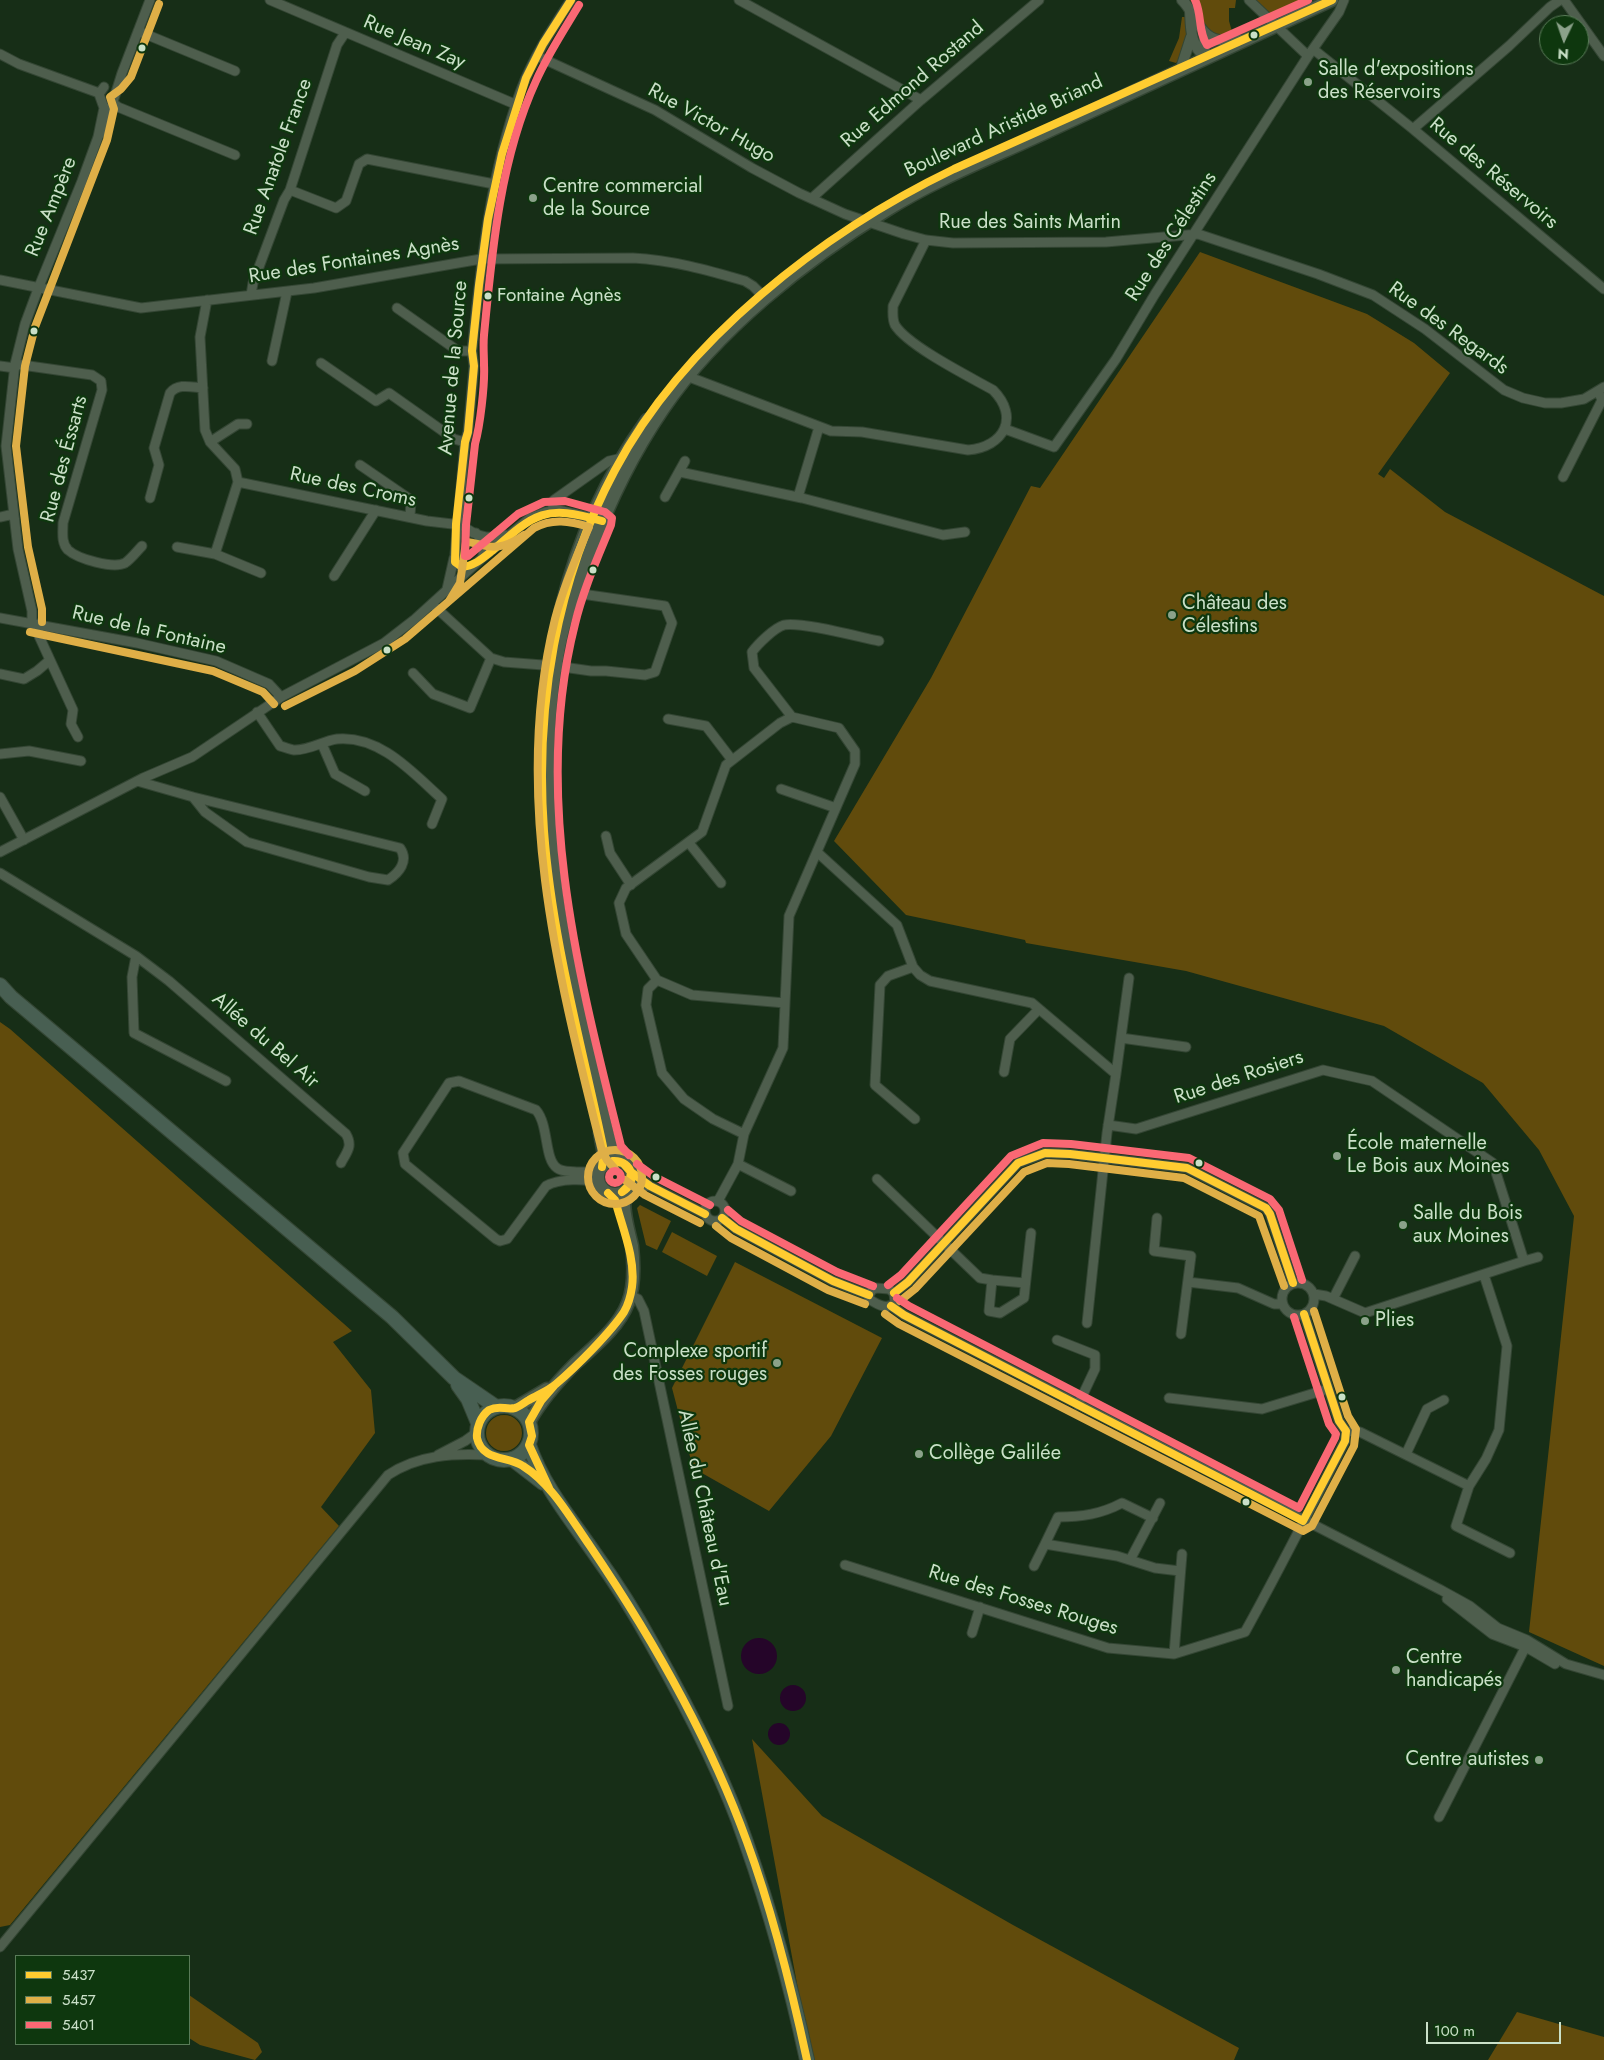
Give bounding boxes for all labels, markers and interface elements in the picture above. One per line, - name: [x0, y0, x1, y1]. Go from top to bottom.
- street label: Rue Jean Zay: [359, 11, 469, 75]
- north arrow: [1539, 15, 1589, 65]
- street label: Rue Edmond Rostand: [837, 16, 989, 154]
- unlabelled marker: [1249, 30, 1259, 40]
- unlabelled marker: [137, 43, 147, 53]
- text: N: [1557, 44, 1569, 64]
- place label: Salle d'expositions des Réservoirs: [1318, 58, 1474, 105]
- street label: Boulevard Aristide Briand: [901, 71, 1107, 183]
- street label: Rue Anatole France: [240, 76, 318, 238]
- marker: Salle d'expositions des Réservoirs: [1302, 76, 1314, 88]
- street label: Rue Victor Hugo: [643, 79, 779, 169]
- street label: Rue des Réservoirs: [1424, 113, 1562, 235]
- street label: Rue Ampère: [21, 154, 83, 260]
- street label: Rue des Célestins: [1121, 168, 1223, 306]
- place label: Centre commercial de la Source: [543, 175, 703, 222]
- marker: Centre commercial de la Source: [527, 192, 539, 204]
- street label: Rue des Saints Martin: [939, 211, 1121, 235]
- street label: Rue des Fontaines Agnès: [247, 233, 461, 289]
- street label: Rue des Regards: [1383, 277, 1513, 381]
- street label: Avenue de la Source: [434, 280, 474, 456]
- place label: Fontaine Agnès: [497, 285, 621, 307]
- marker: Fontaine Agnès: [483, 291, 493, 301]
- unlabelled marker: [29, 326, 39, 336]
- street label: Rue des Éssarts: [37, 393, 93, 525]
- street label: Rue des Croms: [288, 463, 418, 513]
- unlabelled marker: [464, 493, 474, 503]
- unlabelled marker: [588, 565, 598, 575]
- place label: Château des Célestins: [1182, 592, 1287, 639]
- street label: Rue de la Fontaine: [70, 602, 228, 660]
- marker: Château des Célestins: [1166, 609, 1178, 621]
- unlabelled marker: [382, 645, 392, 655]
- street label: Allée du Bel Air: [206, 988, 324, 1094]
- street label: Rue des Rosiers: [1171, 1046, 1307, 1110]
- place label: École maternelle Le Bois aux Moines: [1347, 1132, 1509, 1179]
- marker: École maternelle Le Bois aux Moines: [1331, 1150, 1343, 1162]
- unlabelled marker: [1194, 1158, 1204, 1168]
- unlabelled marker: [651, 1172, 661, 1182]
- place label: Salle du Bois aux Moines: [1413, 1202, 1522, 1249]
- marker: Salle du Bois aux Moines: [1397, 1219, 1409, 1231]
- place label: Plies: [1375, 1309, 1414, 1333]
- marker: Plies: [1359, 1315, 1371, 1327]
- place label: Complexe sportif des Fosses rouges: [613, 1340, 767, 1387]
- marker: Complexe sportif des Fosses rouges: [771, 1357, 783, 1369]
- unlabelled marker: [1337, 1392, 1347, 1402]
- street label: Allée du Château d'Eau: [671, 1408, 737, 1608]
- place label: Collège Galilée: [929, 1442, 1061, 1466]
- marker: Collège Galilée: [913, 1448, 925, 1460]
- unlabelled marker: [1241, 1497, 1251, 1507]
- street label: Rue des Fosses Rouges: [925, 1561, 1121, 1641]
- place label: Centre handicapés: [1406, 1646, 1502, 1693]
- marker: Centre handicapés: [1390, 1664, 1402, 1676]
- place label: Centre autistes: [1406, 1748, 1529, 1772]
- marker: Centre autistes: [1533, 1754, 1545, 1766]
- legend: [15, 1955, 190, 2045]
- text: 5437: [62, 1964, 95, 1986]
- text: 5457: [62, 1989, 96, 2011]
- scale bar: [1429, 2012, 1564, 2044]
- text: 5401: [62, 2014, 95, 2036]
- text: 100 m: [1434, 2020, 1475, 2042]

